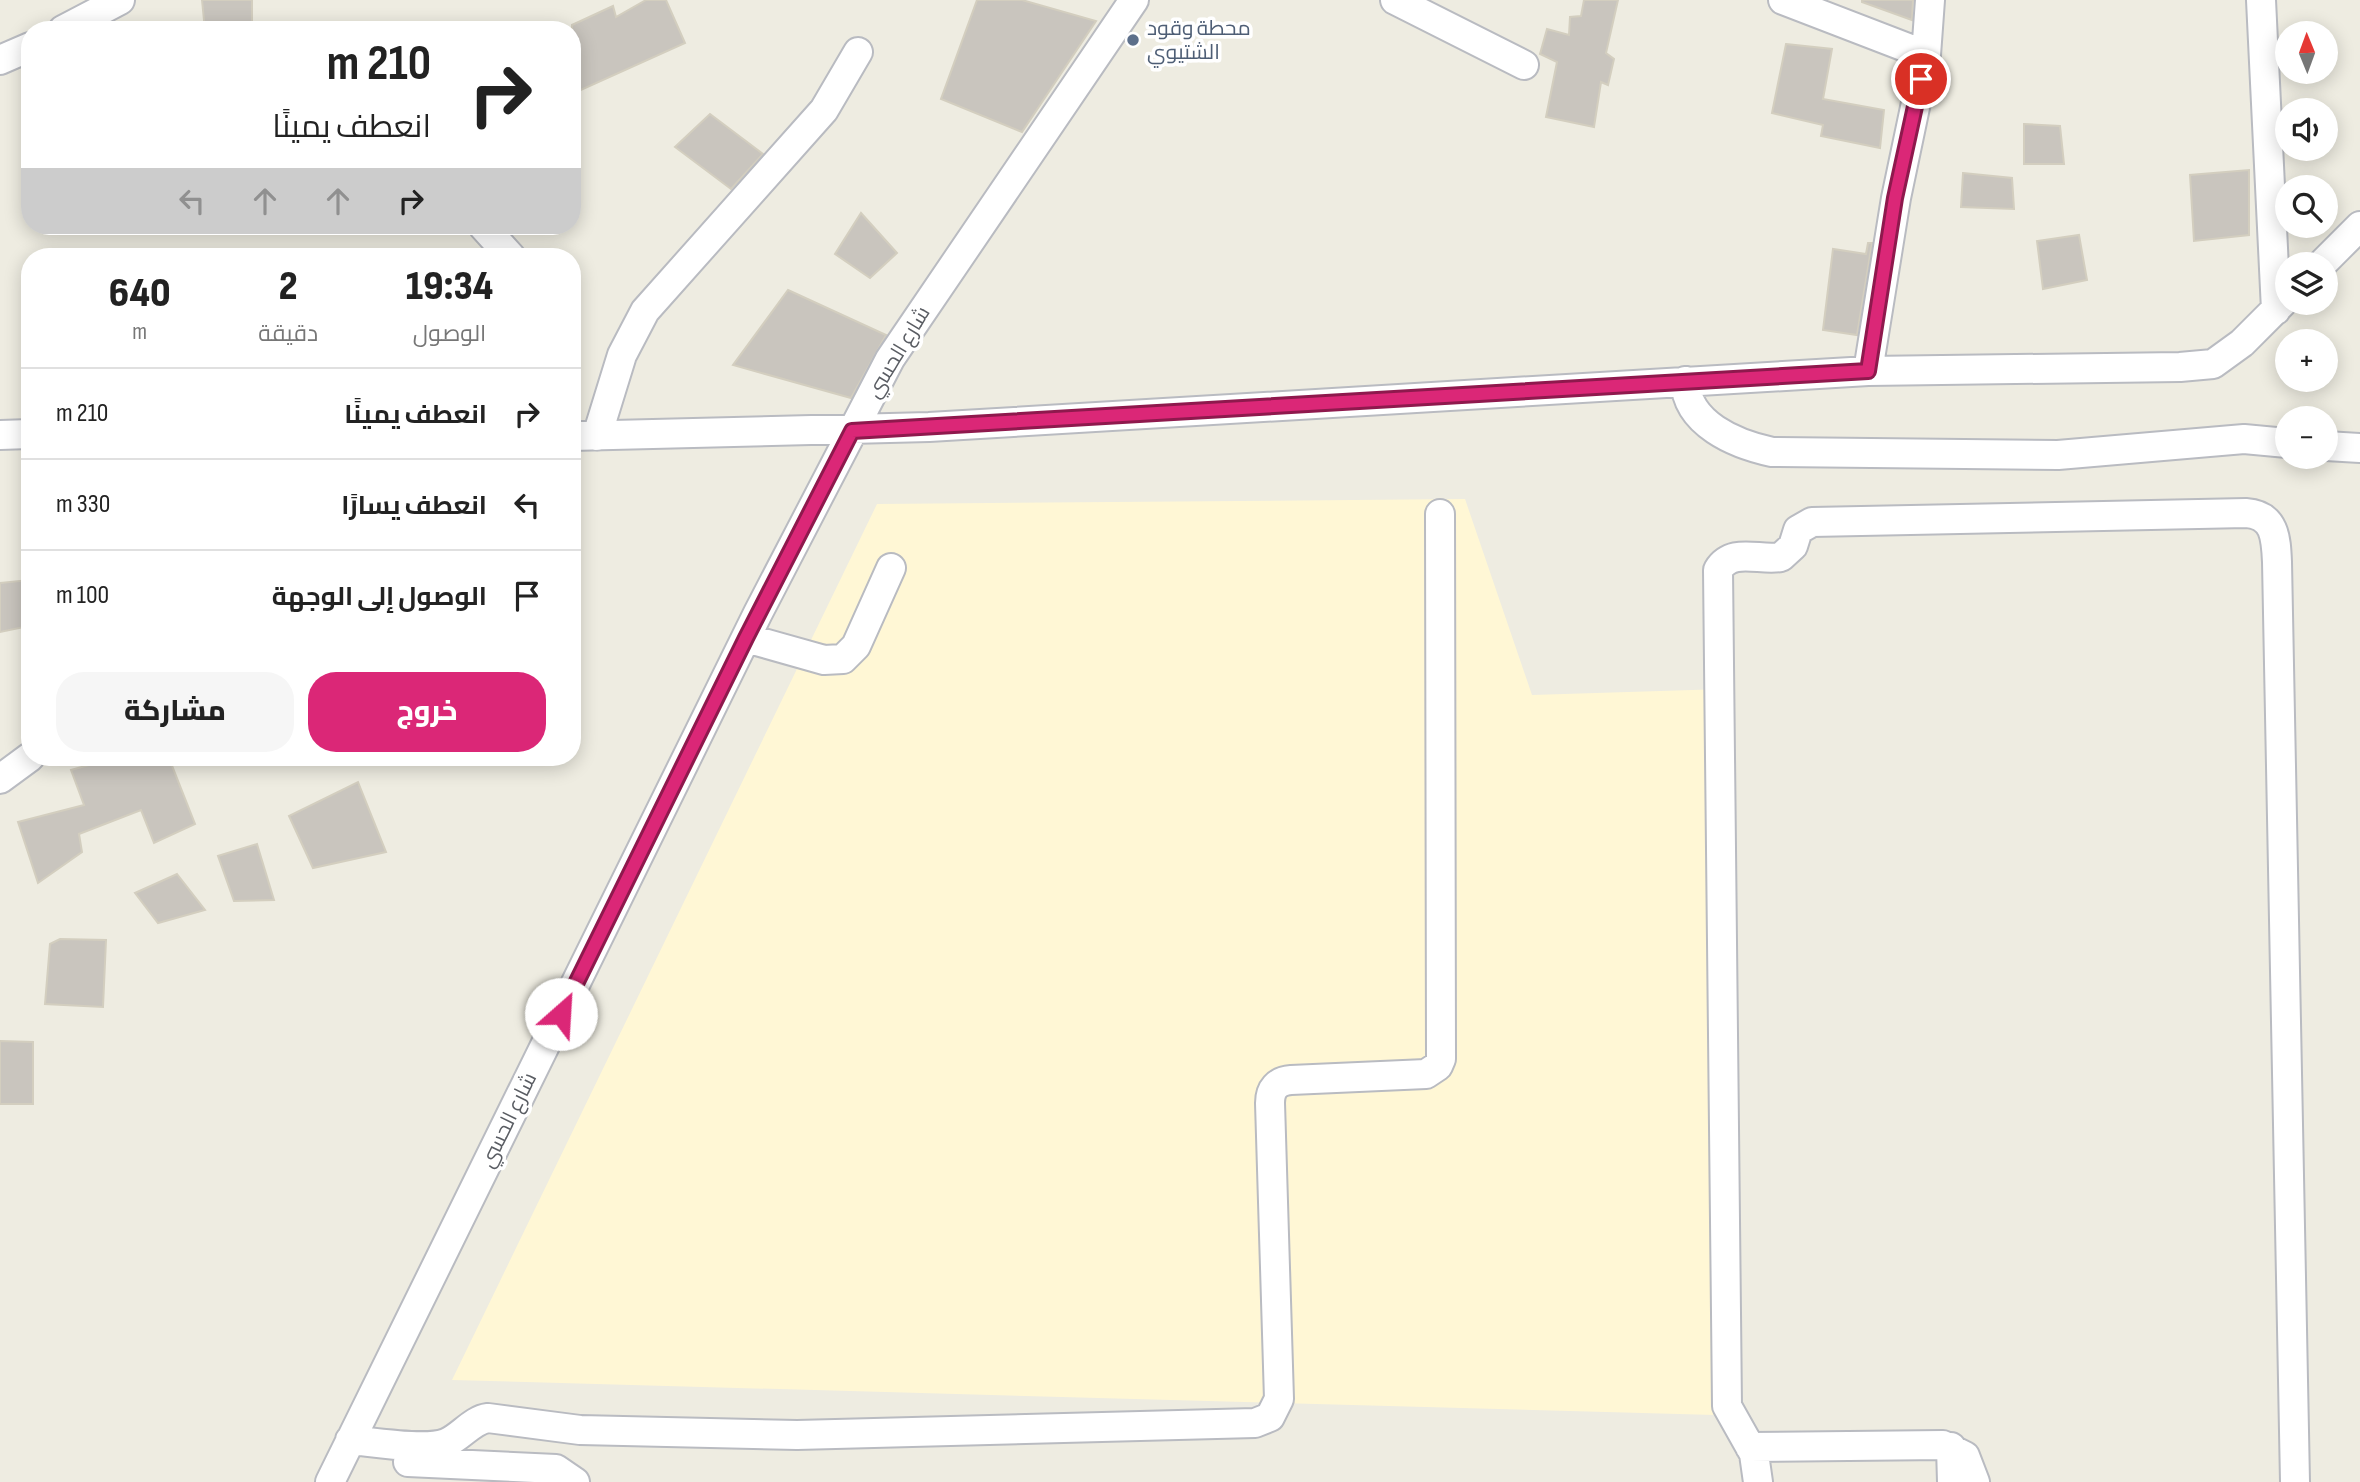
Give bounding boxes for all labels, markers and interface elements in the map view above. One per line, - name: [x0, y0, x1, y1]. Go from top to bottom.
- place label: محطة وقود الشتيوي: [1147, 16, 1251, 68]
- north arrow: [2275, 21, 2338, 84]
- map controls: [2275, 21, 2338, 469]
- marker: محطة وقود الشتيوي: [1125, 32, 1141, 48]
- text: 210 m: [327, 35, 431, 94]
- icon: right: [455, 49, 546, 140]
- pin: [1891, 49, 1951, 109]
- icon: arrive: [1902, 60, 1940, 98]
- button: sound: [2275, 98, 2338, 161]
- text: انعطف يمينًا: [272, 108, 431, 147]
- button: search: [2275, 175, 2338, 238]
- icon: left: [173, 182, 211, 220]
- icon: ahead: [246, 182, 284, 220]
- icon: ahead: [319, 182, 357, 220]
- icon: right: [392, 182, 430, 220]
- button: layers: [2275, 252, 2338, 315]
- text: 2: [279, 261, 298, 312]
- text: 19:34: [406, 261, 493, 312]
- text: 640: [109, 268, 171, 319]
- street label: شارع الحسي: [861, 302, 937, 404]
- text: m: [132, 318, 147, 346]
- text: دقيقة: [258, 320, 318, 348]
- text: الوصول: [413, 320, 486, 348]
- button: +: [2275, 329, 2338, 392]
- icon: right: [508, 395, 546, 433]
- text: 210 m: [56, 398, 108, 429]
- text: انعطف يمينًا: [344, 400, 487, 431]
- button: −: [2275, 406, 2338, 469]
- icon: left: [508, 486, 546, 524]
- text: 330 m: [56, 489, 110, 520]
- text: انعطف يسارًا: [341, 491, 487, 522]
- icon: arrive: [508, 577, 546, 615]
- text: 100 m: [56, 580, 109, 611]
- text: الوصول إلى الوجهة: [272, 582, 487, 613]
- button: مشاركة: [56, 672, 294, 752]
- button: خروج: [308, 672, 546, 752]
- position arrow: [524, 977, 598, 1051]
- street label: شارع الحسي: [475, 1069, 544, 1173]

